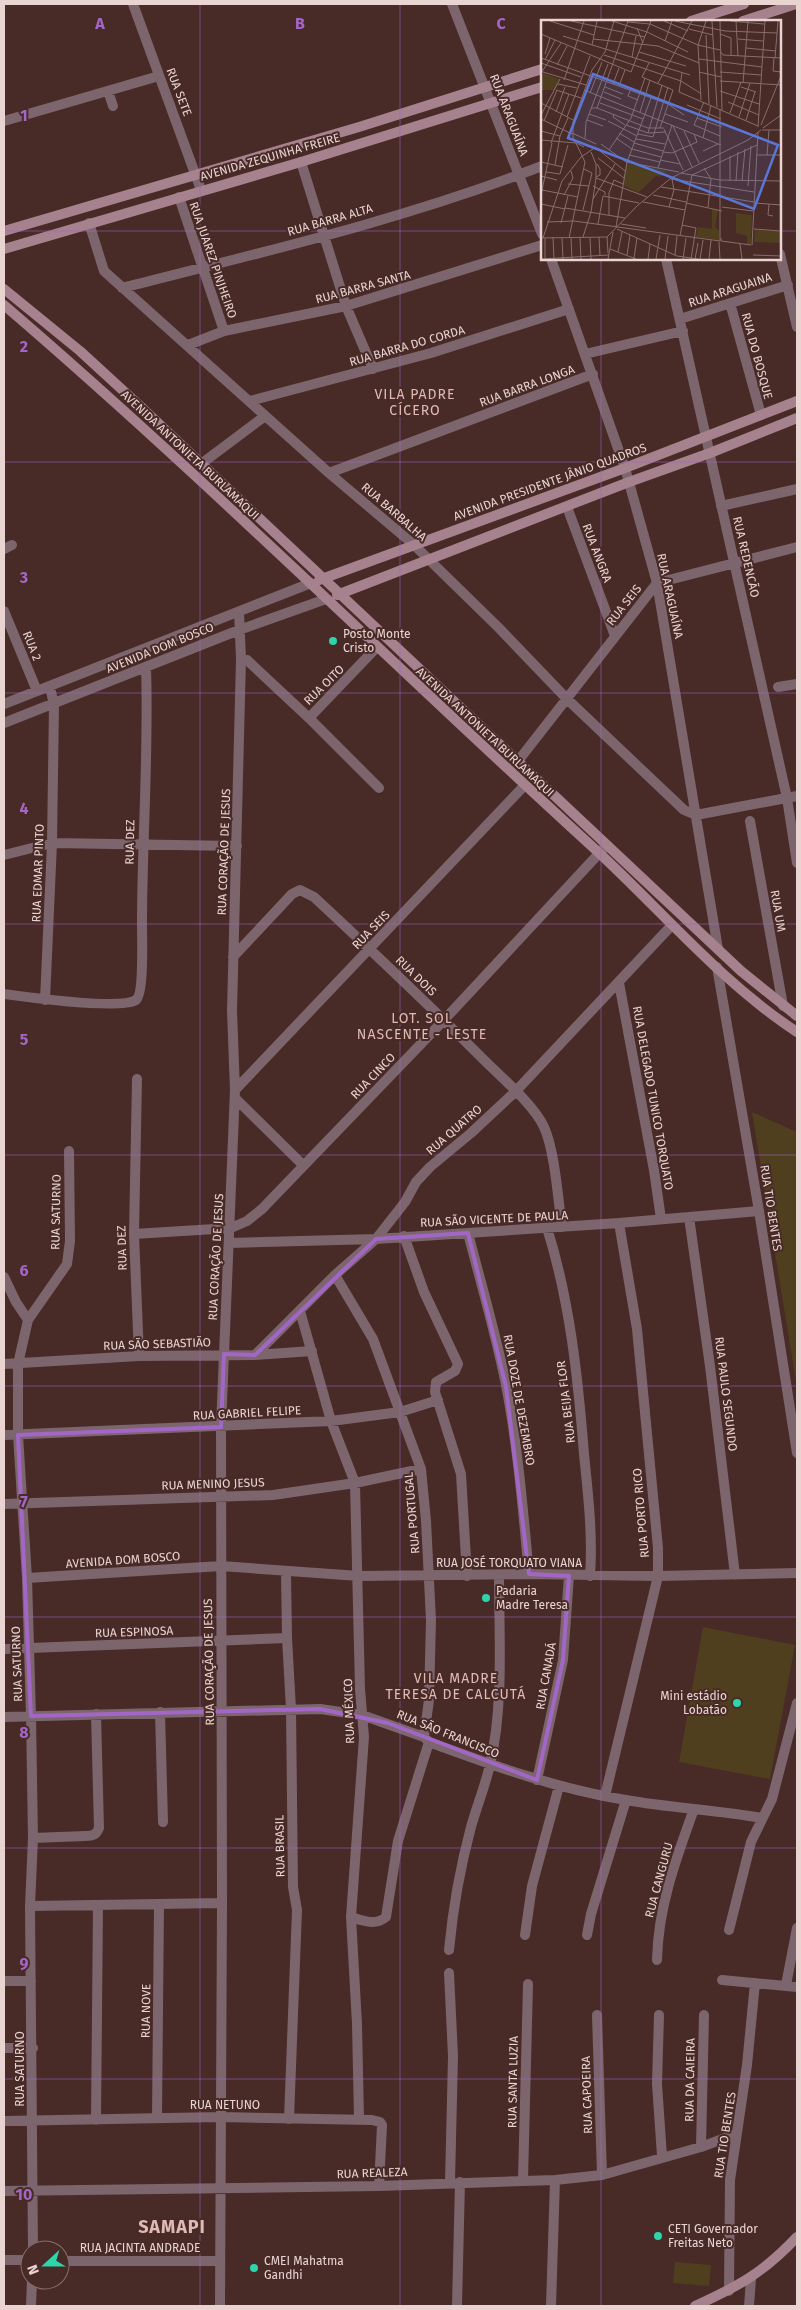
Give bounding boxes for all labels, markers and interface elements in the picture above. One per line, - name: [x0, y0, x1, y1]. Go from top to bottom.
- text: A: [94, 14, 105, 33]
- text: B: [295, 14, 305, 33]
- text: C: [496, 14, 506, 33]
- inset map: [541, 20, 781, 260]
- street label: RUA SETE: [163, 66, 195, 118]
- street label: RUA ARAGUAÍNA: [487, 72, 532, 158]
- text: 1: [20, 106, 28, 125]
- street label: AVENIDA ZEQUINHA FREIRE: [199, 130, 341, 184]
- street label: RUA JUAREZ PINJHEIRO: [186, 200, 240, 320]
- street label: RUA BARRA ALTA: [286, 201, 374, 239]
- street label: RUA BARRA SANTA: [314, 268, 412, 306]
- street label: RUA ARAGUAINA: [687, 270, 774, 310]
- street label: RUA DO BOSQUE: [739, 311, 775, 401]
- street label: RUA BARRA DO CORDA: [348, 323, 466, 369]
- text: 2: [20, 337, 28, 356]
- street label: RUA BARRA LONGA: [478, 362, 577, 410]
- district label: VILA PADRE CÍCERO: [375, 386, 455, 419]
- street label: AVENIDA ANTONIETA BURLAMAQUI: [118, 387, 262, 523]
- street label: AVENIDA PRESIDENTE JÂNIO QUADROS: [451, 439, 649, 524]
- street label: RUA BARBALHA: [359, 480, 429, 544]
- street label: RUA REDENCÃO: [730, 515, 763, 599]
- street label: RUA ANGRA: [579, 522, 615, 584]
- street label: RUA ARAGUAÍNA: [654, 552, 687, 640]
- text: 3: [19, 568, 28, 587]
- street label: RUA SEIS: [604, 581, 645, 628]
- street label: AVENIDA DOM BOSCO: [104, 620, 216, 676]
- place label: Posto Monte Cristo: [343, 627, 411, 655]
- street label: RUA 2: [20, 629, 44, 663]
- marker: Posto Monte Cristo: [327, 635, 339, 647]
- street label: RUA OITO: [301, 662, 347, 708]
- street label: AVENIDA ANTONIETA BURLAMAQUI: [413, 664, 557, 800]
- street label: RUA CORAÇÃO DE JESUS: [214, 788, 233, 916]
- text: 4: [19, 799, 29, 818]
- street label: RUA DEZ: [123, 819, 137, 865]
- street label: RUA EDMAR PINTO: [29, 823, 47, 923]
- street label: RUA UM: [767, 889, 789, 933]
- street label: RUA SEIS: [349, 908, 393, 952]
- street label: RUA DOIS: [393, 953, 440, 999]
- street label: RUA DELEGADO TUNICO TORQUATO: [630, 1005, 676, 1191]
- district label: LOT. SOL NASCENTE - LESTE: [357, 1010, 487, 1043]
- text: 5: [20, 1030, 29, 1049]
- street label: RUA CINCO: [348, 1050, 398, 1102]
- street label: RUA QUATRO: [423, 1102, 485, 1158]
- street label: RUA TIO BENTES: [757, 1164, 785, 1253]
- street label: RUA SATURNO: [48, 1174, 64, 1250]
- street label: RUA CORAÇÃO DE JESUS: [205, 1193, 226, 1321]
- street label: RUA SÃO VICENTE DE PAULA: [420, 1207, 569, 1230]
- street label: RUA DEZ: [114, 1225, 130, 1271]
- text: 6: [19, 1261, 29, 1280]
- street label: RUA DOZE DE DEZEMBRO: [501, 1333, 537, 1467]
- street label: RUA SÃO SEBASTIÃO: [103, 1334, 211, 1353]
- street label: RUA PAULO SEGUNDO: [712, 1336, 740, 1452]
- street label: RUA BEIJA FLOR: [554, 1360, 578, 1444]
- street label: RUA GABRIEL FELIPE: [193, 1403, 301, 1423]
- street label: RUA PORTO RICO: [630, 1467, 652, 1559]
- street label: RUA PORTUGAL: [401, 1472, 423, 1554]
- street label: RUA MENINO JESUS: [161, 1475, 265, 1493]
- text: 7: [20, 1492, 28, 1511]
- street label: AVENIDA DOM BOSCO: [65, 1549, 181, 1571]
- street label: RUA JOSÉ TORQUATO VIANA: [436, 1555, 582, 1570]
- place label: Padaria Madre Teresa: [496, 1584, 568, 1612]
- marker: Padaria Madre Teresa: [480, 1592, 492, 1604]
- street label: RUA CORAÇÃO DE JESUS: [200, 1598, 217, 1726]
- street label: RUA ESPINOSA: [95, 1624, 173, 1640]
- street label: RUA SATURNO: [9, 1626, 25, 1702]
- street label: RUA CANADÁ: [532, 1641, 559, 1711]
- district label: VILA MADRE TERESA DE CALCUTÁ: [386, 1670, 526, 1703]
- street label: RUA MÉXICO: [340, 1678, 357, 1744]
- place label: Mini estádio Lobatão: [660, 1689, 727, 1717]
- marker: Mini estádio Lobatão: [731, 1697, 743, 1709]
- street label: RUA SÃO FRANCISCO: [395, 1706, 502, 1761]
- text: 8: [19, 1723, 29, 1742]
- street label: RUA BRASIL: [272, 1815, 288, 1877]
- street label: RUA CANGURU: [642, 1841, 676, 1919]
- text: 9: [20, 1954, 29, 1973]
- street label: RUA NOVE: [139, 1984, 153, 2038]
- street label: RUA SATURNO: [13, 2031, 27, 2107]
- street label: RUA SANTA LUZIA: [505, 2036, 521, 2128]
- street label: RUA DA CAIEIRA: [682, 2038, 698, 2122]
- street label: RUA CAPOEIRA: [579, 2056, 595, 2134]
- street label: RUA TIO BENTES: [711, 2090, 739, 2179]
- street label: RUA NETUNO: [190, 2098, 260, 2112]
- street label: RUA REALEZA: [336, 2165, 408, 2181]
- text: 10: [16, 2185, 32, 2204]
- district label: SAMAPI: [138, 2216, 206, 2238]
- place label: CETI Governador Freitas Neto: [668, 2222, 758, 2250]
- marker: CETI Governador Freitas Neto: [652, 2230, 664, 2242]
- north arrow: [20, 2240, 70, 2290]
- street label: RUA JACINTA ANDRADE: [80, 2241, 200, 2255]
- place label: CMEI Mahatma Gandhi: [264, 2254, 344, 2282]
- text: N: [24, 2262, 43, 2277]
- marker: CMEI Mahatma Gandhi: [248, 2262, 260, 2274]

